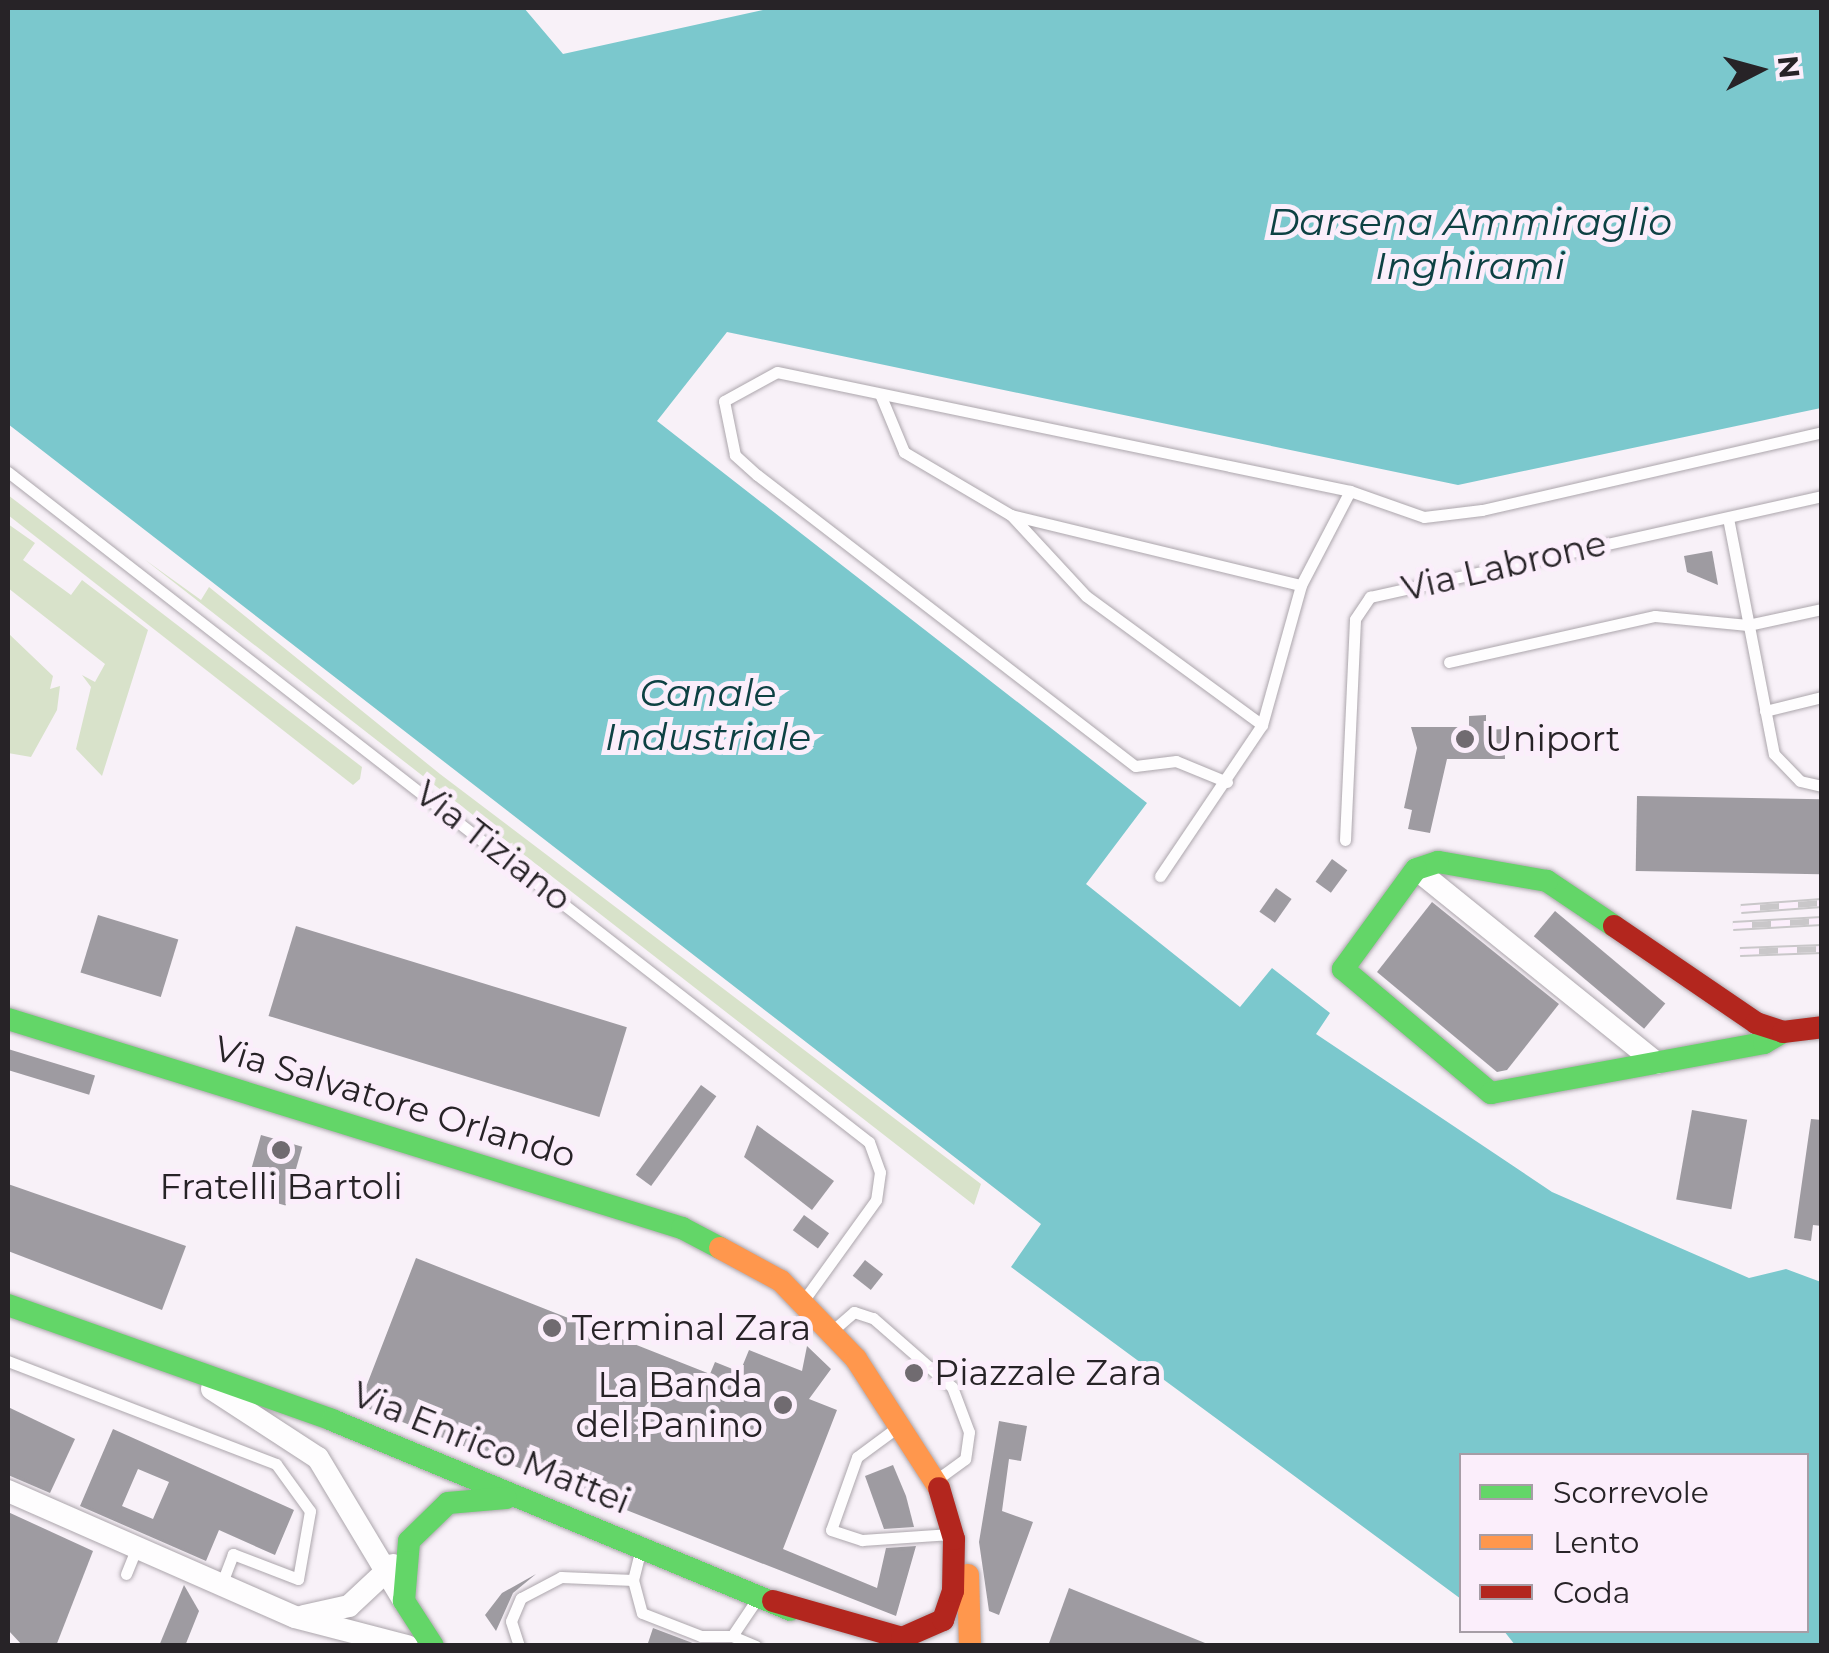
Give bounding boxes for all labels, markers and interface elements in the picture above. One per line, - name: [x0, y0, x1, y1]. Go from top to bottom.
- north arrow: [1709, 20, 1809, 120]
- text: N: [1771, 54, 1807, 80]
- water label: Darsena Ammiraglio Inghirami: [1268, 199, 1672, 288]
- street label: Via Labrone: [1398, 522, 1610, 610]
- water label: Canale Industriale: [605, 670, 811, 759]
- place label: Uniport: [1485, 718, 1620, 760]
- marker: Uniport: [1454, 728, 1476, 750]
- street label: Via Tiziano: [407, 772, 579, 920]
- street label: Via Salvatore Orlando: [209, 1027, 581, 1177]
- marker: Fratelli Bartoli: [270, 1139, 292, 1161]
- place label: Fratelli Bartoli: [159, 1166, 403, 1208]
- place label: Terminal Zara: [572, 1307, 811, 1349]
- marker: Terminal Zara: [541, 1317, 563, 1339]
- place label: Piazzale Zara: [934, 1352, 1162, 1394]
- marker: Piazzale Zara: [903, 1362, 925, 1384]
- place label: La Banda del Panino: [576, 1364, 763, 1446]
- street label: Via Enrico Mattei: [346, 1373, 636, 1523]
- marker: La Banda del Panino: [772, 1394, 794, 1416]
- legend: [1459, 1453, 1809, 1633]
- text: Scorrevole: [1553, 1474, 1709, 1511]
- text: Lento: [1553, 1524, 1639, 1561]
- text: Coda: [1553, 1574, 1630, 1611]

